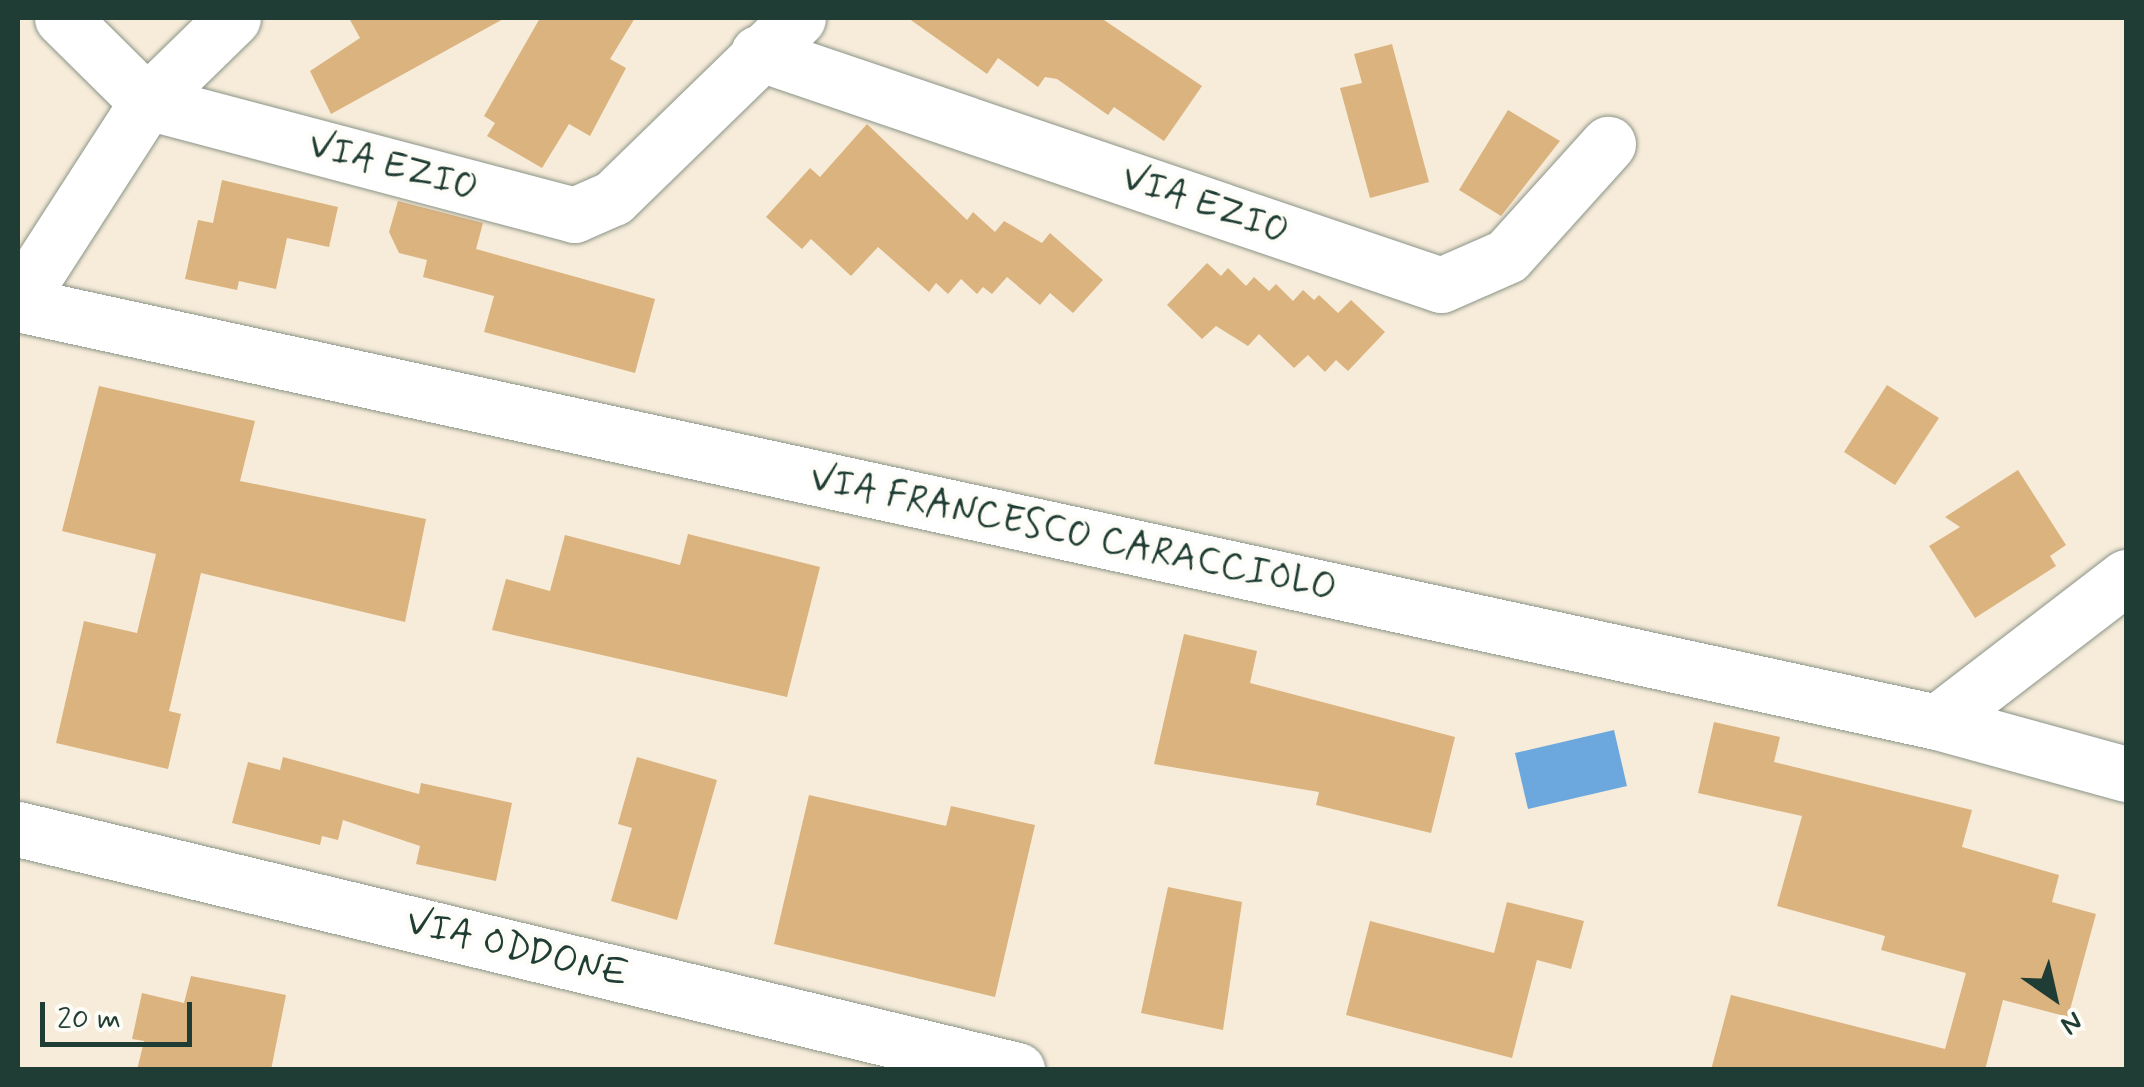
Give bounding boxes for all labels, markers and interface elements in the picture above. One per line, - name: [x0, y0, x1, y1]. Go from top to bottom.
- street label: VIA EZIO: [303, 122, 483, 212]
- street label: VIA EZIO: [1115, 155, 1295, 255]
- street label: VIA FRANCESCO CARACCIOLO: [809, 457, 1337, 611]
- street label: VIA ODDONE: [403, 900, 631, 998]
- north arrow: [2004, 947, 2104, 1047]
- scale bar: [45, 982, 198, 1044]
- text: 20 m: [57, 1000, 121, 1039]
- text: N: [2053, 1002, 2089, 1043]

